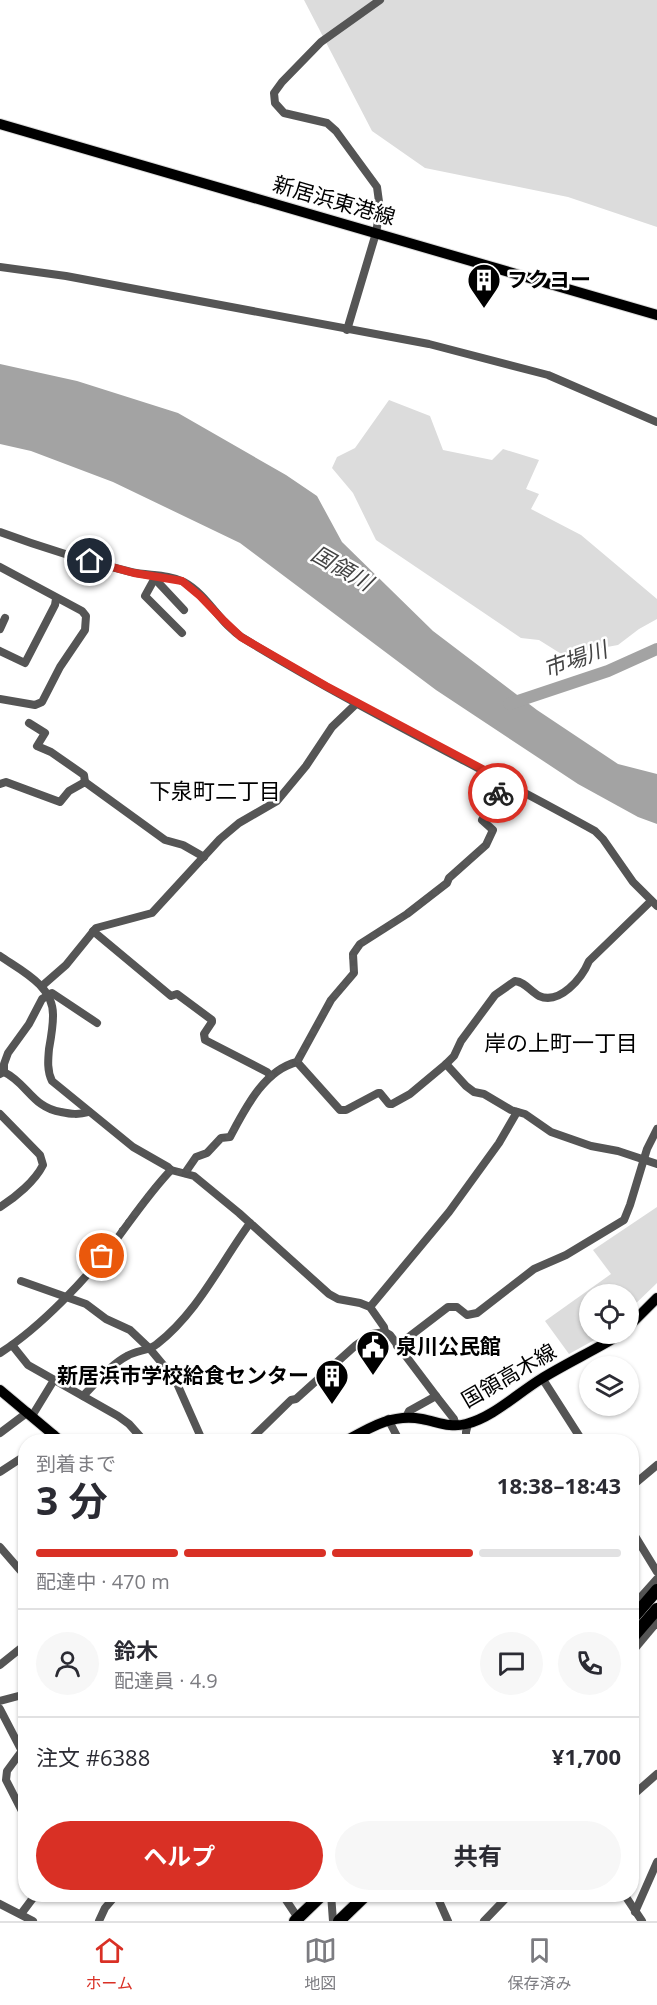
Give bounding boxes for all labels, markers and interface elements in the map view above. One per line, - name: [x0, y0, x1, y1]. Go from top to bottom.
- street label: 新居浜東港線: [270, 169, 399, 231]
- building icon: フクヨー: [466, 262, 502, 309]
- place label: フクヨー: [507, 265, 591, 293]
- pin: [64, 535, 115, 586]
- water label: 国領川: [306, 538, 380, 598]
- icon: home: [73, 544, 106, 577]
- water label: 市場川: [539, 632, 613, 683]
- courier: [468, 763, 528, 823]
- district label: 下泉町二丁目: [149, 775, 281, 805]
- icon: bike: [482, 777, 515, 810]
- district label: 岸の上町一丁目: [484, 1027, 638, 1057]
- pin: [76, 1230, 127, 1281]
- icon: bag: [85, 1239, 118, 1272]
- map controls: [579, 1284, 639, 1416]
- button: locate: [579, 1284, 639, 1344]
- public building icon: 泉川公民館: [355, 1329, 391, 1376]
- place label: 泉川公民館: [396, 1332, 501, 1360]
- street label: 国領高木線: [456, 1337, 561, 1414]
- button: layers: [579, 1356, 639, 1416]
- building icon: 新居浜市学校給食センター: [314, 1358, 350, 1405]
- place label: 新居浜市学校給食センター: [57, 1361, 309, 1389]
- text: 到着まで: [36, 1450, 116, 1477]
- text: 18:38–18:43: [497, 1470, 621, 1500]
- text: 3 分: [36, 1473, 107, 1526]
- text: 配達中 · 470 m: [36, 1568, 170, 1595]
- button: person: [36, 1632, 99, 1695]
- button: chat: [480, 1632, 543, 1695]
- button: phone: [558, 1632, 621, 1695]
- text: 鈴木: [114, 1635, 158, 1665]
- text: 配達員 · 4.9: [114, 1667, 218, 1694]
- text: ¥1,700: [552, 1741, 621, 1771]
- text: 注文 #6388: [36, 1742, 150, 1772]
- button: ヘルプ: [36, 1821, 323, 1890]
- button: 共有: [335, 1821, 621, 1890]
- tab: ホーム: [85, 1934, 133, 1994]
- tab: 地図: [304, 1934, 337, 1994]
- tab: 保存済み: [508, 1934, 572, 1994]

